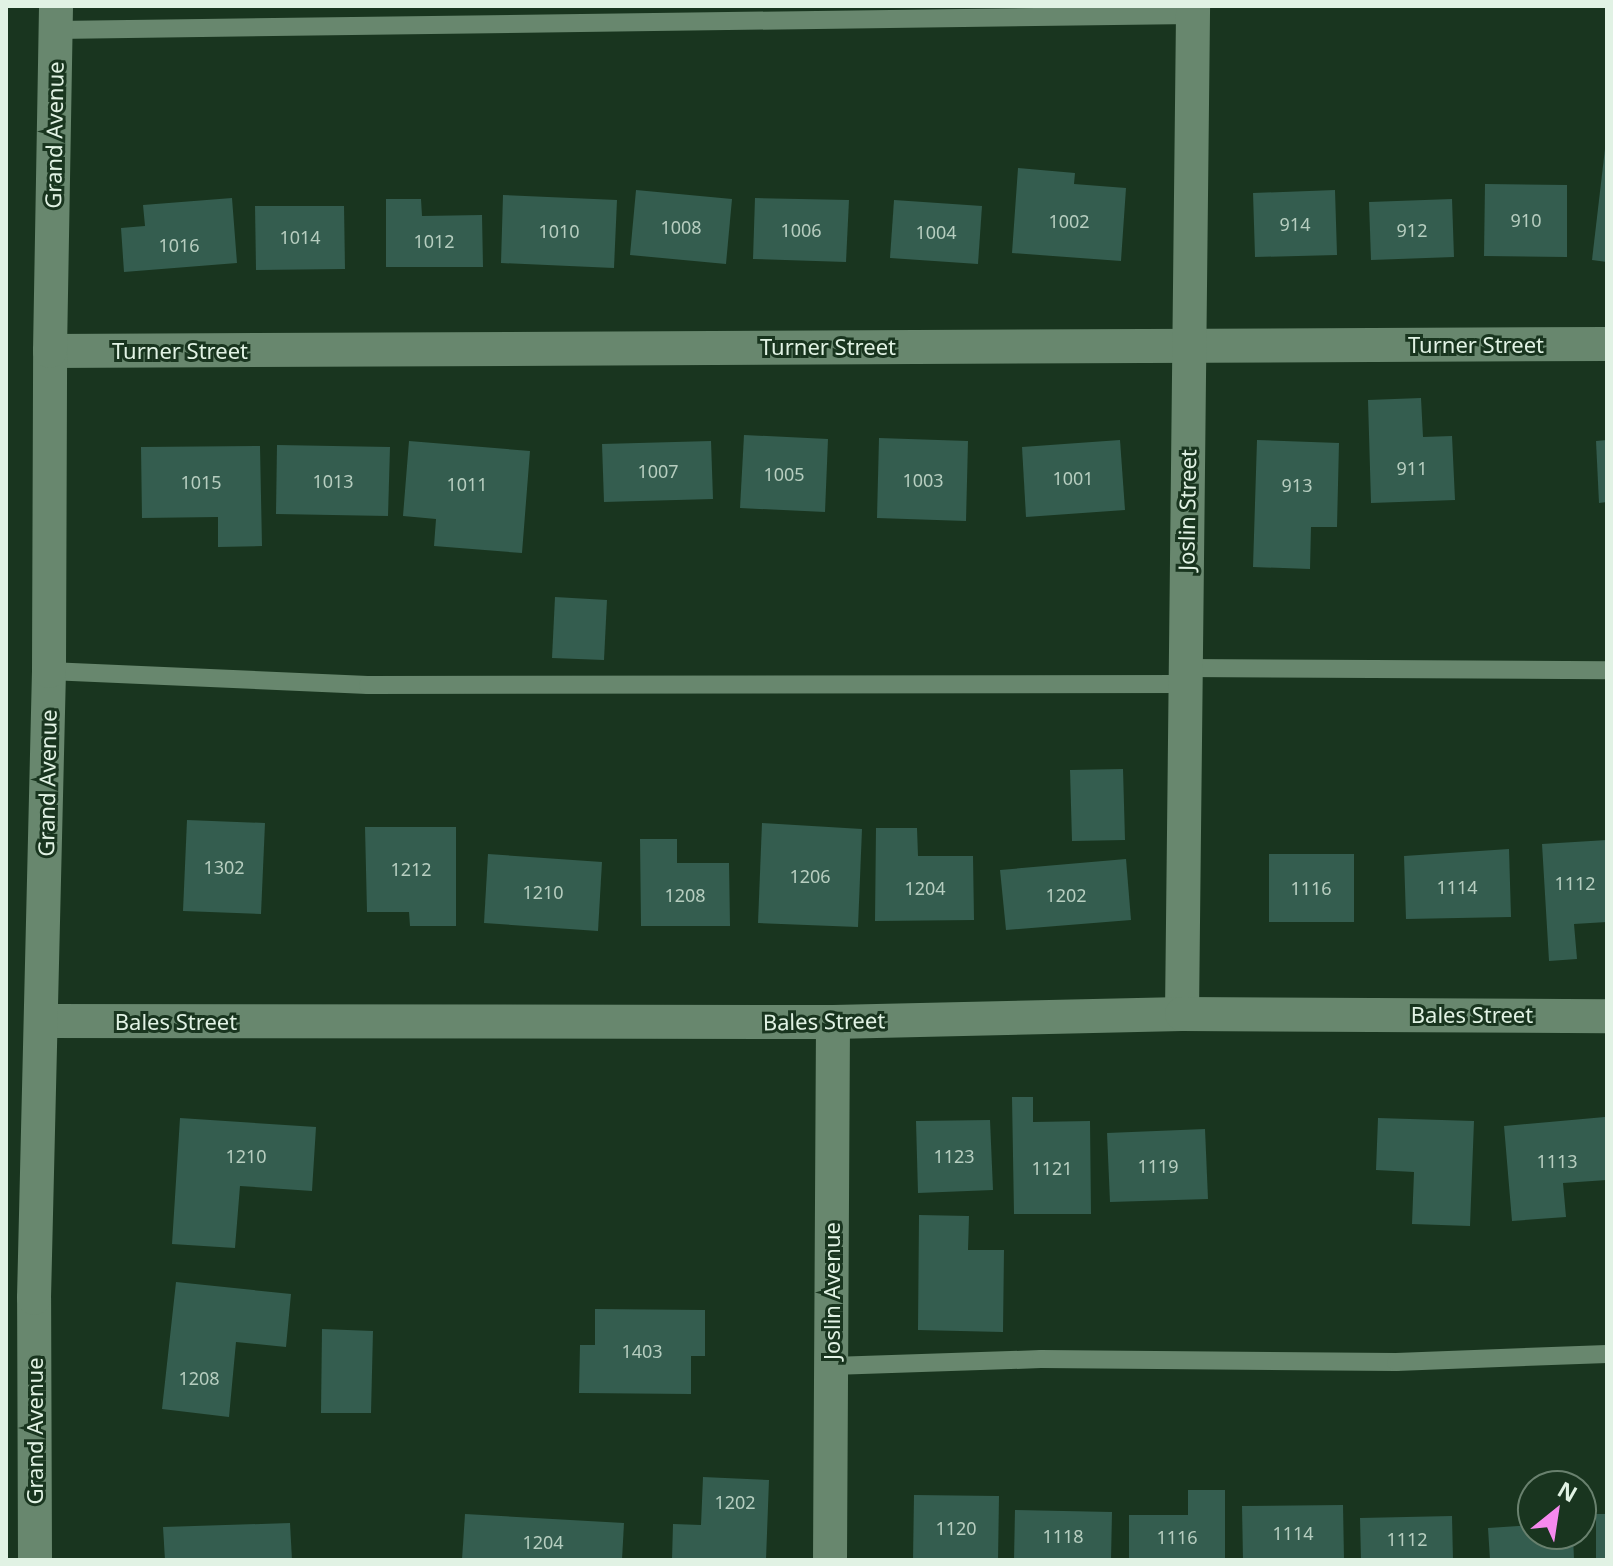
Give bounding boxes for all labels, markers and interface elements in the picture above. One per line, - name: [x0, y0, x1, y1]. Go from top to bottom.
- street label: Grand Avenue: [40, 61, 68, 209]
- house number: 910: [1511, 209, 1541, 231]
- house number: 1002: [1048, 210, 1090, 232]
- house number: 914: [1280, 213, 1310, 235]
- house number: 1008: [660, 216, 702, 238]
- house number: 1006: [780, 219, 822, 241]
- house number: 912: [1397, 219, 1427, 241]
- house number: 1010: [538, 220, 580, 242]
- house number: 1004: [915, 221, 957, 243]
- house number: 1014: [279, 226, 321, 248]
- house number: 1012: [413, 230, 455, 252]
- house number: 1016: [158, 234, 200, 256]
- street label: Turner Street: [1408, 332, 1544, 358]
- street label: Turner Street: [760, 334, 896, 360]
- street label: Turner Street: [112, 338, 248, 364]
- street label: Joslin Street: [1173, 449, 1201, 571]
- house number: 911: [1397, 457, 1427, 479]
- house number: 1007: [637, 460, 679, 482]
- house number: 1005: [763, 463, 805, 485]
- house number: 1001: [1052, 467, 1094, 489]
- house number: 1003: [902, 469, 944, 491]
- house number: 1013: [312, 470, 354, 492]
- house number: 1015: [180, 471, 222, 493]
- house number: 1011: [446, 473, 488, 495]
- house number: 913: [1282, 474, 1312, 496]
- street label: Grand Avenue: [33, 709, 61, 857]
- house number: 1302: [203, 856, 245, 878]
- house number: 1212: [390, 858, 432, 880]
- house number: 1206: [789, 865, 831, 887]
- house number: 1112: [1554, 872, 1596, 894]
- house number: 1114: [1436, 876, 1478, 898]
- house number: 1204: [904, 877, 946, 899]
- house number: 1116: [1290, 877, 1332, 899]
- house number: 1210: [522, 881, 564, 903]
- house number: 1208: [664, 884, 706, 906]
- house number: 1202: [1045, 884, 1087, 906]
- street label: Bales Street: [1411, 1002, 1533, 1028]
- street label: Bales Street: [763, 1007, 885, 1035]
- street label: Bales Street: [115, 1009, 237, 1035]
- house number: 1210: [225, 1145, 267, 1167]
- house number: 1123: [933, 1145, 975, 1167]
- house number: 1113: [1536, 1150, 1578, 1172]
- house number: 1119: [1137, 1155, 1179, 1177]
- house number: 1121: [1031, 1157, 1073, 1179]
- street label: Joslin Avenue: [819, 1222, 845, 1360]
- house number: 1403: [621, 1340, 663, 1362]
- street label: Grand Avenue: [22, 1357, 48, 1505]
- house number: 1208: [178, 1367, 220, 1389]
- north arrow: [1517, 1470, 1597, 1550]
- text: N: [1553, 1473, 1583, 1508]
- house number: 1202: [714, 1491, 756, 1513]
- house number: 1120: [935, 1517, 977, 1539]
- house number: 1114: [1272, 1522, 1314, 1544]
- house number: 1118: [1042, 1525, 1084, 1547]
- house number: 1116: [1156, 1526, 1198, 1548]
- house number: 1112: [1386, 1528, 1428, 1550]
- house number: 1204: [522, 1531, 564, 1553]

